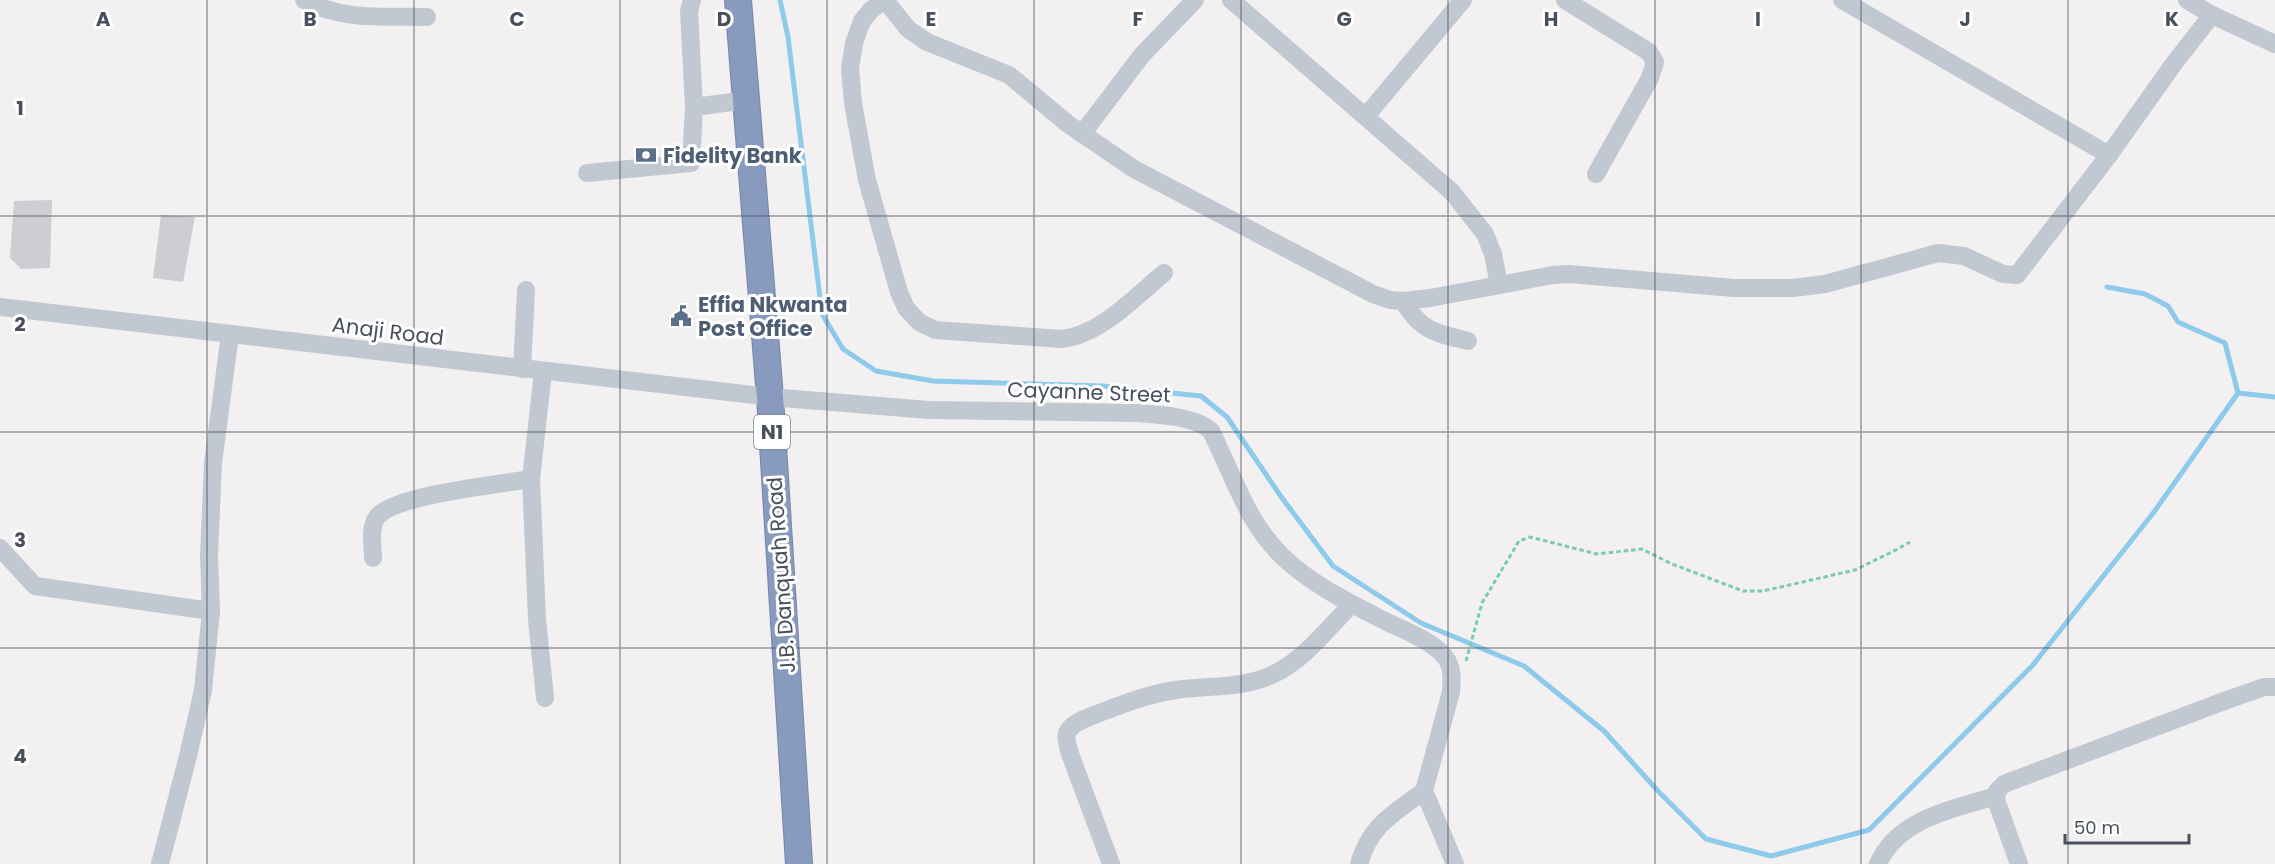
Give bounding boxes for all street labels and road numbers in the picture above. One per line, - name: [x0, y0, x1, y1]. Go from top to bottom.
- street label: Anaji Road: [330, 310, 446, 352]
- street label: Cayanne Street: [1007, 375, 1171, 409]
- road number: N1: [754, 415, 790, 449]
- street label: J.B. Danquah Road: [760, 476, 802, 674]

